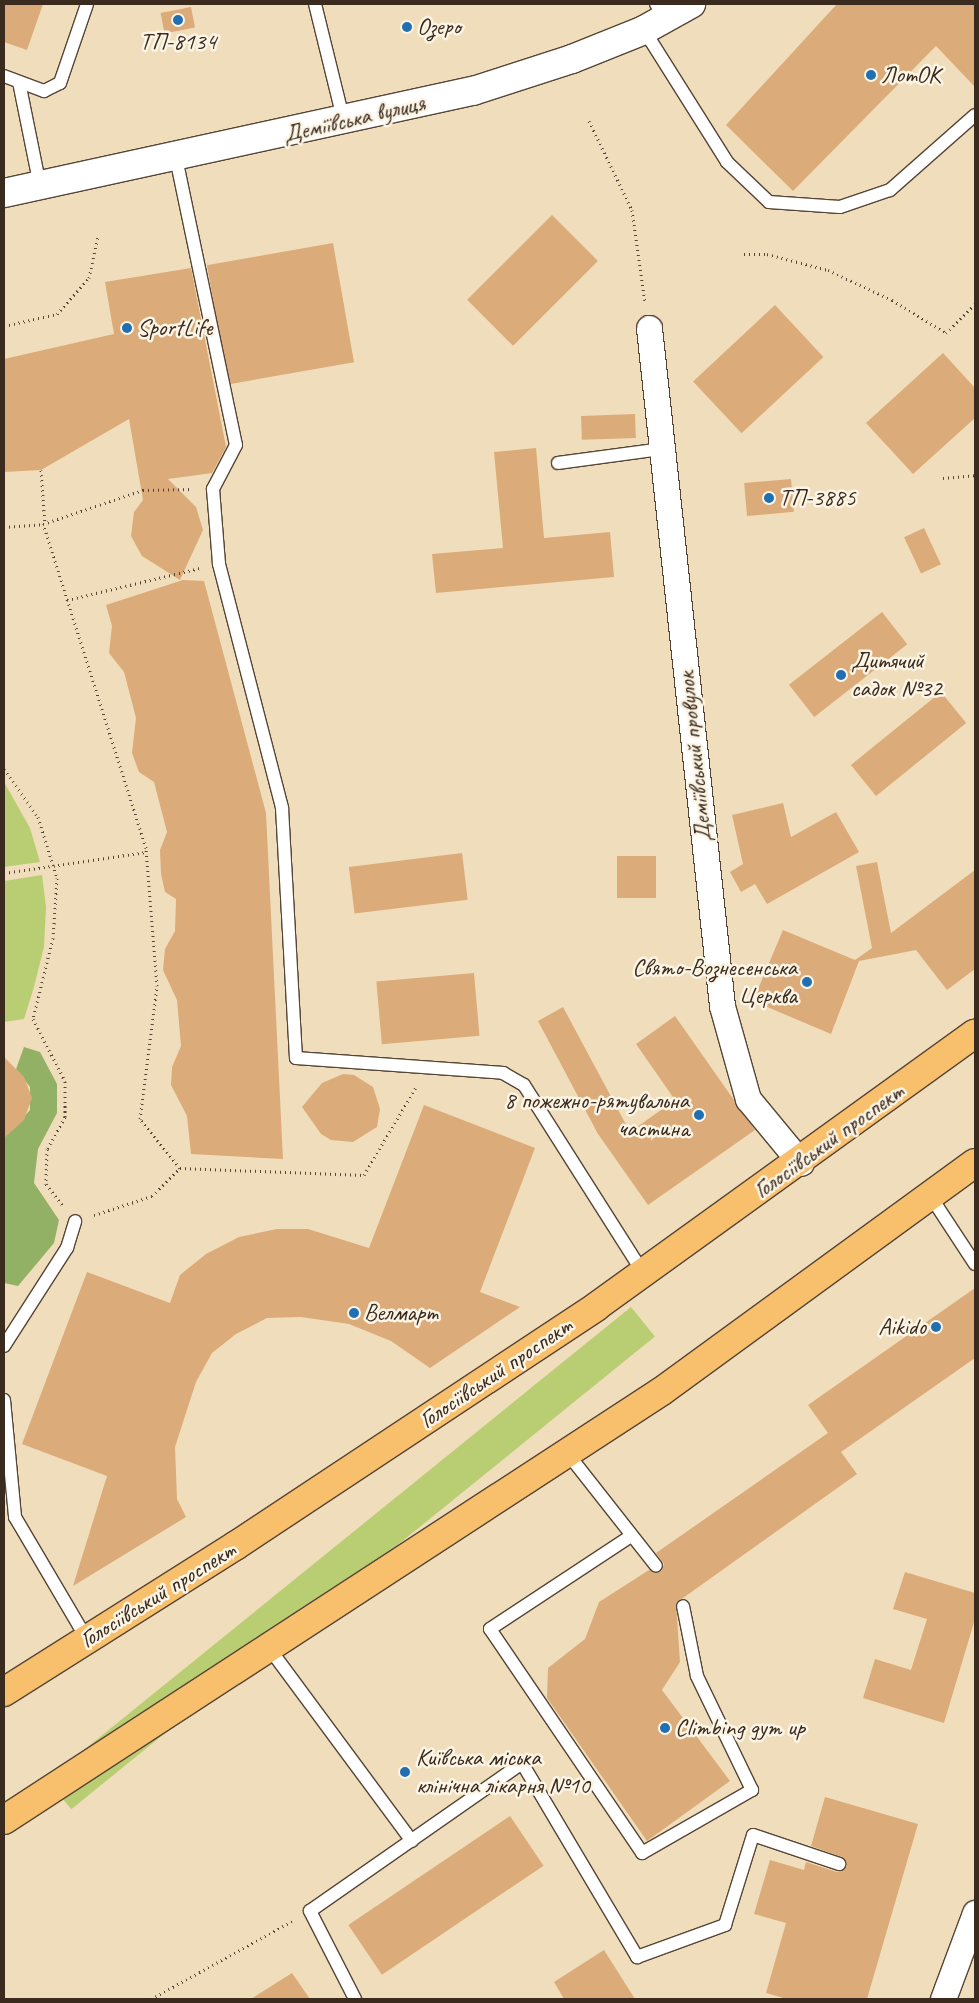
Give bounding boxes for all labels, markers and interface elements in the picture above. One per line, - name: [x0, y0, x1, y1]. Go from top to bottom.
- place label: Озеро: [417, 13, 461, 41]
- marker: ТП-8134: [172, 14, 184, 26]
- marker: Озеро: [401, 21, 413, 33]
- place label: ТП-8134: [140, 28, 216, 56]
- place label: ЛотОК: [881, 61, 940, 89]
- marker: ЛотОК: [865, 69, 877, 81]
- street label: Деміївська вулиця: [280, 89, 428, 149]
- place label: SportLife: [137, 314, 212, 342]
- marker: SportLife: [121, 322, 133, 334]
- place label: ТП-3885: [779, 484, 855, 512]
- marker: ТП-3885: [763, 492, 775, 504]
- place label: Дитячий садок №32: [851, 647, 942, 703]
- marker: Дитячий садок №32: [835, 669, 847, 681]
- street label: Деміївський провулок: [672, 670, 718, 844]
- place label: Свято-Вознесенська Церква: [632, 954, 797, 1010]
- marker: Свято-Вознесенська Церква: [801, 976, 813, 988]
- street label: Голосіївський проспект: [748, 1077, 910, 1205]
- place label: 8 пожежно-рятувальна частина: [504, 1087, 689, 1143]
- marker: 8 пожежно-рятувальна частина: [693, 1109, 705, 1121]
- place label: Велмарт: [364, 1299, 437, 1327]
- marker: Велмарт: [348, 1307, 360, 1319]
- street label: Голосіївський проспект: [414, 1311, 578, 1435]
- place label: Aikido: [878, 1313, 926, 1341]
- marker: Aikido: [930, 1321, 942, 1333]
- street label: Голосіївський проспект: [75, 1535, 241, 1655]
- place label: Climbing gym up: [675, 1714, 804, 1742]
- marker: Climbing gym up: [659, 1722, 671, 1734]
- place label: Київська міська клінічна лікарня №10: [416, 1744, 591, 1800]
- marker: Київська міська клінічна лікарня №10: [398, 1765, 412, 1779]

